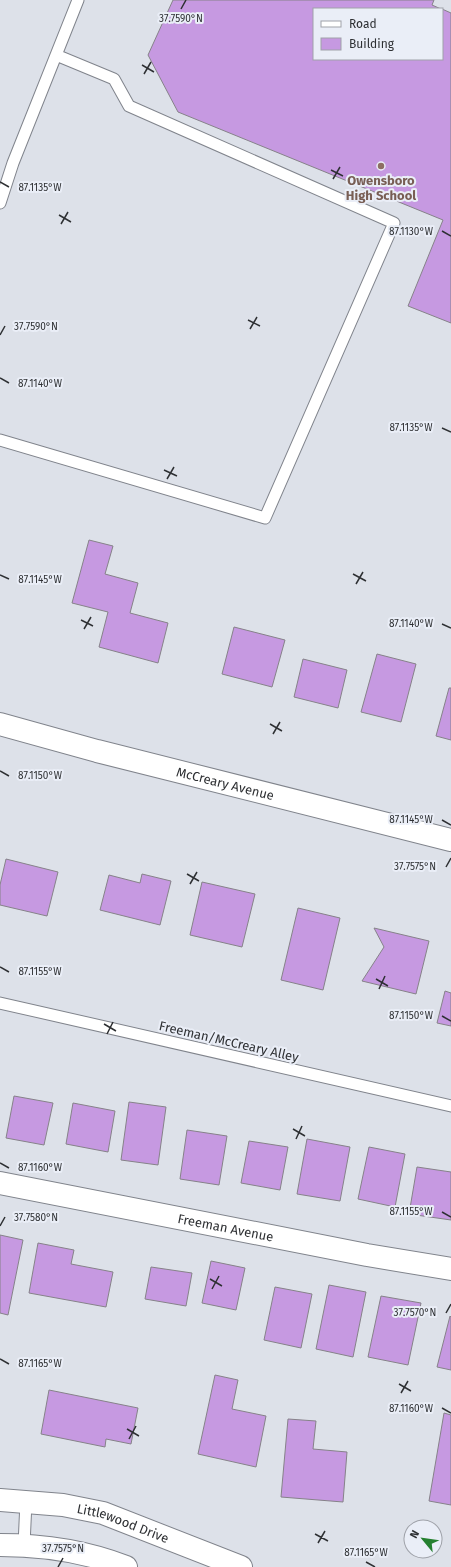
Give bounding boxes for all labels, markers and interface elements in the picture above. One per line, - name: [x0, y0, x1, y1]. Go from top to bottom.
- legend: [313, 8, 443, 60]
- text: 37.7590°N: [159, 13, 203, 25]
- text: Road: [349, 17, 377, 31]
- text: Building: [349, 37, 395, 51]
- marker: Owensboro High School: [376, 161, 386, 171]
- place label: Owensboro High School: [346, 173, 416, 203]
- text: 87.1135°W: [18, 182, 62, 194]
- text: 87.1130°W: [389, 226, 434, 238]
- text: 37.7590°N: [14, 321, 58, 333]
- text: 87.1140°W: [18, 378, 63, 390]
- text: 87.1135°W: [389, 422, 433, 434]
- text: 87.1145°W: [18, 574, 62, 586]
- text: 87.1140°W: [389, 618, 434, 630]
- street label: McCreary Avenue: [175, 764, 276, 803]
- text: 87.1150°W: [18, 770, 63, 782]
- text: 87.1145°W: [389, 814, 433, 826]
- text: 37.7575°N: [394, 861, 436, 873]
- text: 87.1155°W: [18, 966, 62, 978]
- text: 87.1150°W: [389, 1010, 434, 1022]
- street label: Freeman/McCreary Alley: [158, 1018, 301, 1065]
- text: 87.1160°W: [18, 1162, 63, 1174]
- text: 87.1155°W: [389, 1206, 433, 1218]
- street label: Freeman Avenue: [176, 1211, 275, 1244]
- text: 37.7580°N: [14, 1212, 58, 1224]
- text: 37.7570°N: [394, 1307, 436, 1319]
- text: 87.1165°W: [18, 1358, 62, 1370]
- text: 87.1160°W: [389, 1403, 434, 1415]
- street label: Littlewood Drive: [76, 1501, 171, 1546]
- north arrow: [403, 1519, 443, 1559]
- text: N: [407, 1528, 422, 1541]
- text: 37.7575°N: [42, 1543, 84, 1555]
- text: 87.1165°W: [344, 1547, 388, 1559]

